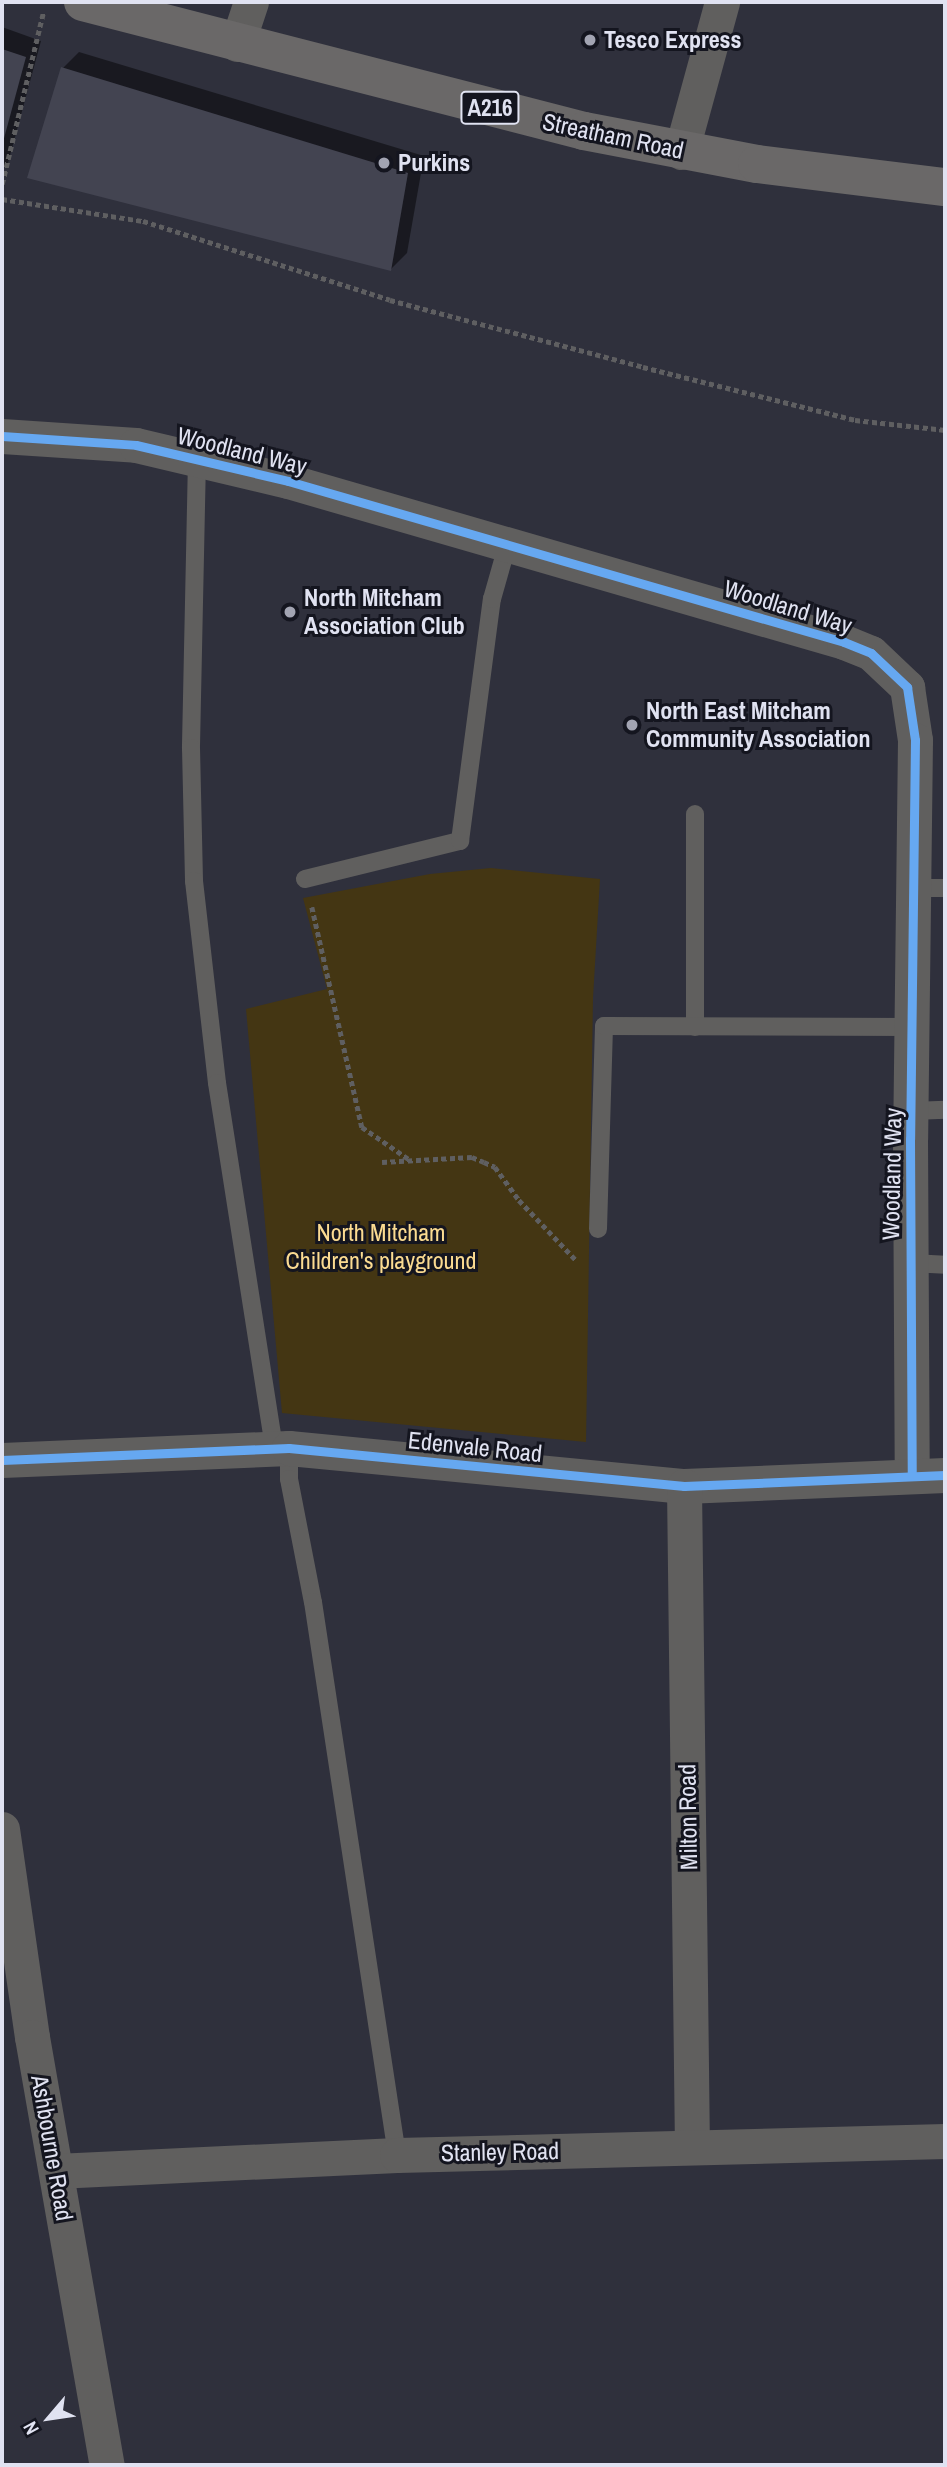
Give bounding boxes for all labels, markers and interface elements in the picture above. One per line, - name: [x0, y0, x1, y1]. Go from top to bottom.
- place label: Tesco Express: [604, 26, 741, 54]
- marker: Tesco Express: [582, 32, 598, 48]
- road number: A216: [460, 88, 520, 128]
- street label: Streatham Road: [540, 107, 686, 165]
- place label: Purkins: [398, 149, 470, 177]
- marker: Purkins: [376, 155, 392, 171]
- street label: Woodland Way: [174, 421, 310, 481]
- street label: Woodland Way: [720, 574, 856, 640]
- place label: North Mitcham Association Club: [304, 584, 465, 640]
- marker: North Mitcham Association Club: [282, 604, 298, 620]
- place label: North East Mitcham Community Association: [646, 697, 871, 753]
- marker: North East Mitcham Community Association: [624, 717, 640, 733]
- street label: Woodland Way: [876, 1108, 908, 1240]
- park label: North Mitcham Children's playground: [286, 1219, 476, 1275]
- street label: Edenvale Road: [407, 1426, 543, 1468]
- street label: Milton Road: [673, 1764, 703, 1870]
- street label: Ashbourne Road: [25, 2073, 79, 2223]
- street label: Stanley Road: [441, 2137, 559, 2167]
- north arrow: [14, 2383, 84, 2453]
- text: N: [17, 2417, 45, 2439]

